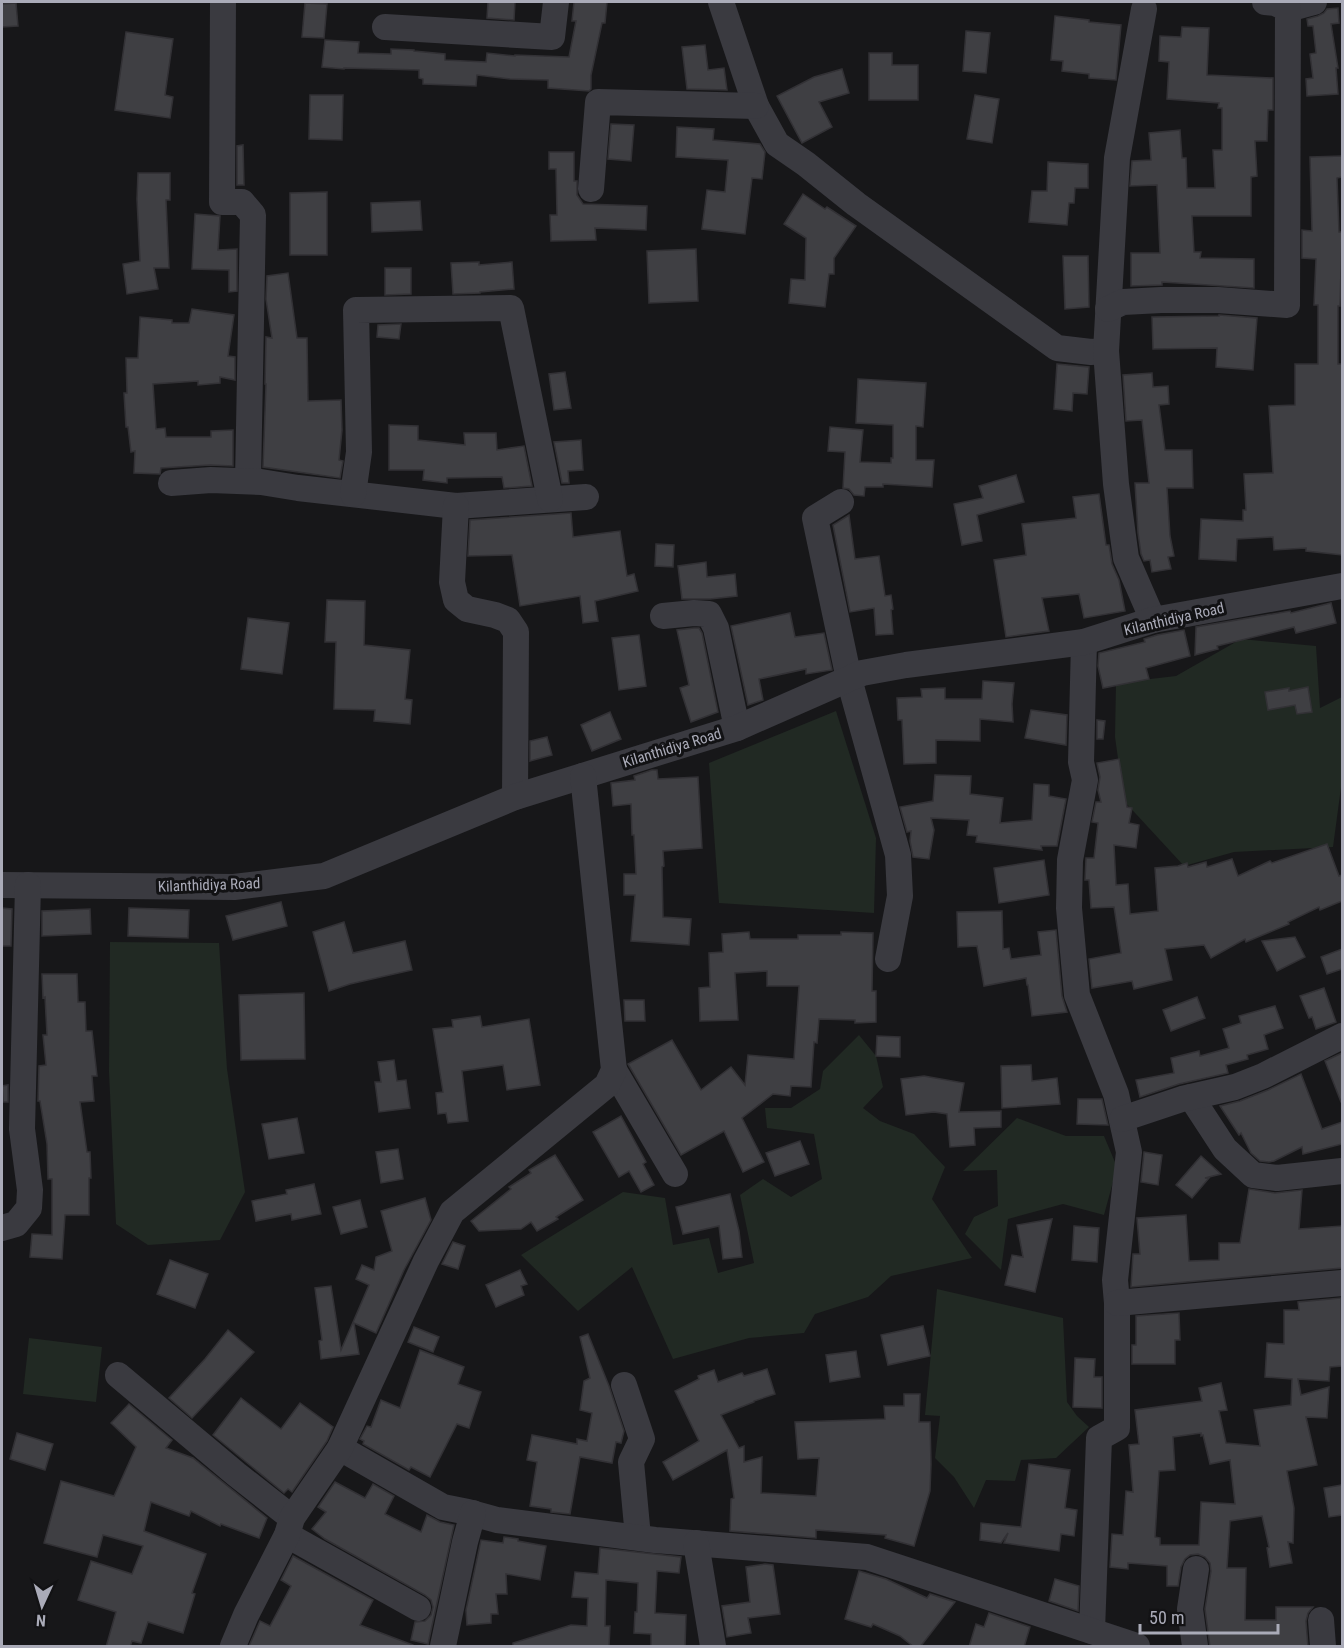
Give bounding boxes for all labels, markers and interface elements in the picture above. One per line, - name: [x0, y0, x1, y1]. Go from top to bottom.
- street label: Kilanthidiya Road: [1122, 599, 1226, 639]
- street label: Kilanthidiya Road: [620, 724, 724, 772]
- street label: Kilanthidiya Road: [158, 874, 260, 896]
- north arrow: [12, 1576, 72, 1636]
- scale bar: [1140, 1597, 1278, 1635]
- text: 50 m: [1149, 1607, 1184, 1628]
- text: N: [35, 1611, 47, 1630]

